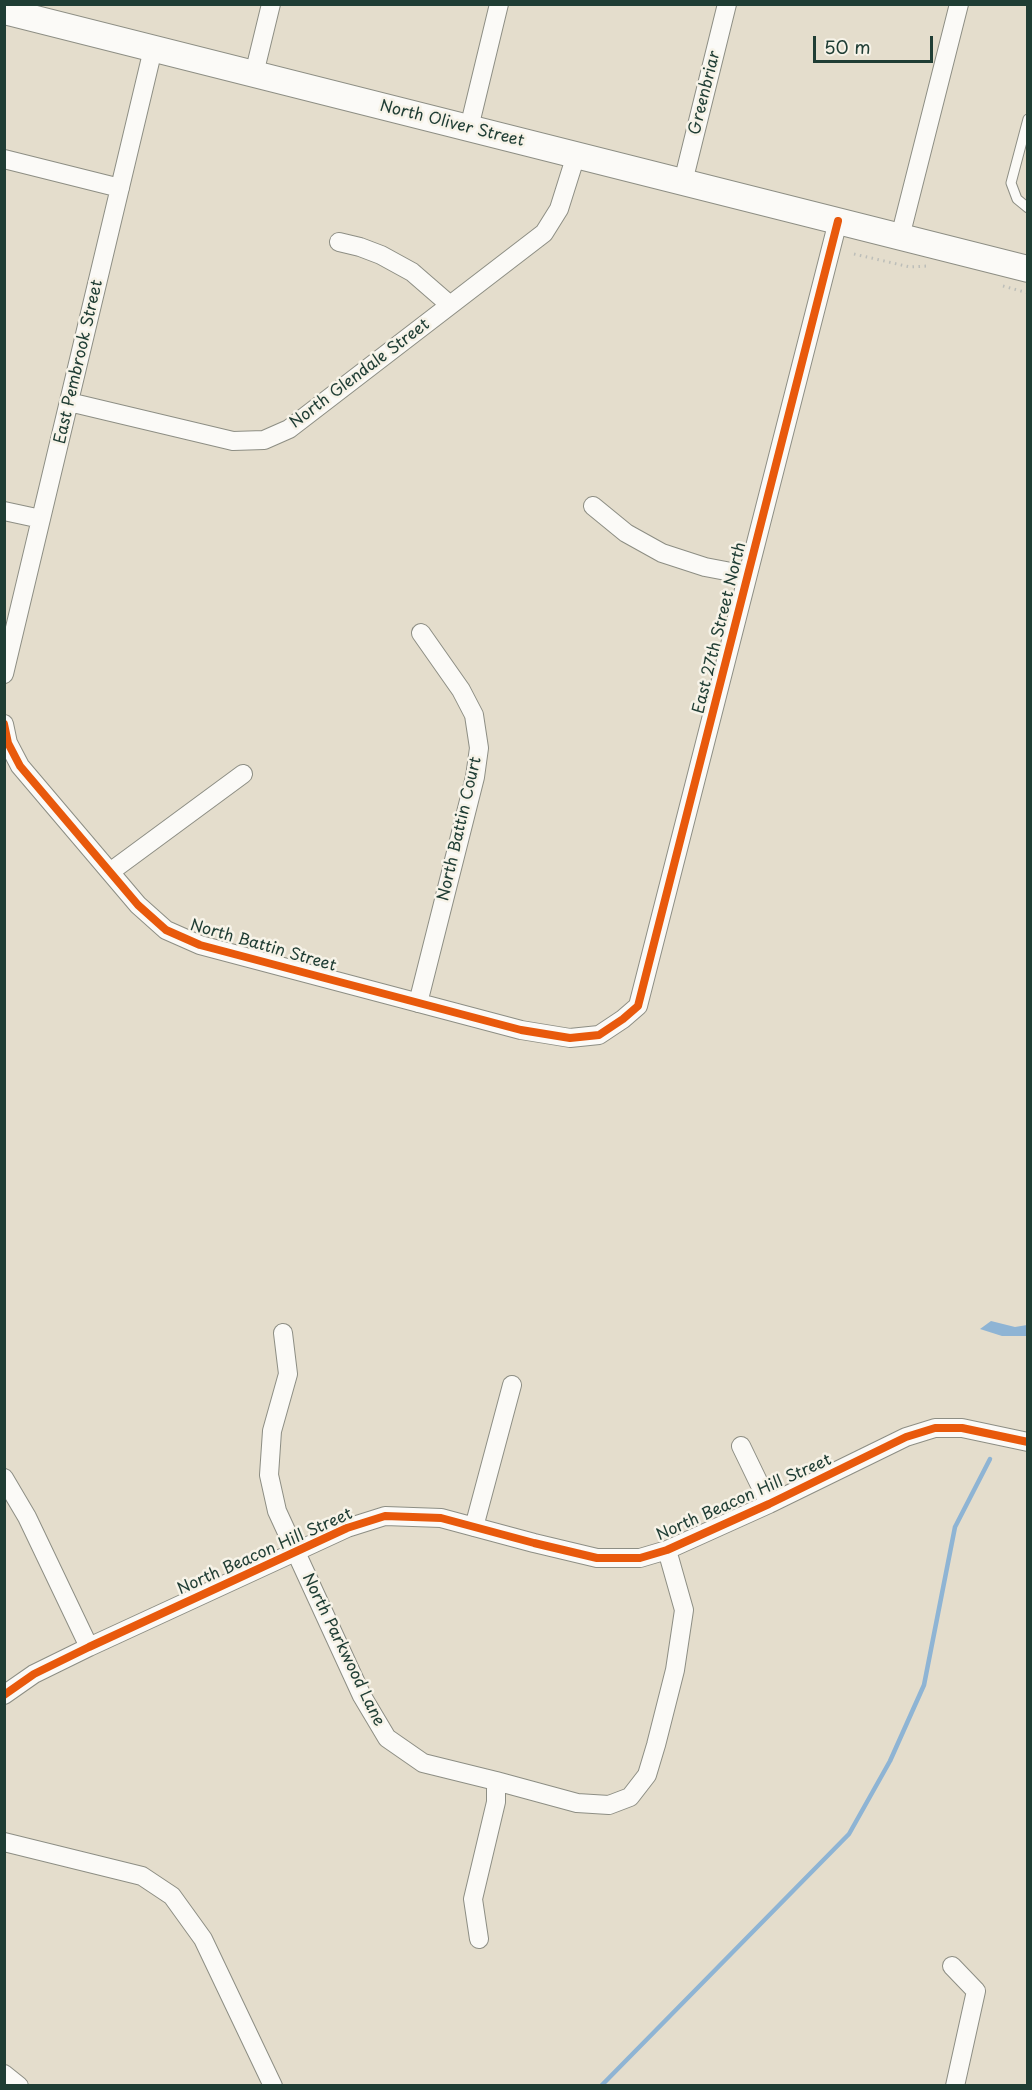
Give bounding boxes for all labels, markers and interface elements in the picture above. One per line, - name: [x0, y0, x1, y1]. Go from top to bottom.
- scale bar: [816, 24, 936, 62]
- text: 50 m: [824, 33, 871, 60]
- street label: Greenbriar: [685, 49, 725, 137]
- street label: North Oliver Street: [378, 97, 526, 151]
- street label: East Pembrook Street: [51, 278, 107, 446]
- street label: North Glendale Street: [286, 315, 434, 433]
- street label: East 27th Street North: [689, 540, 751, 716]
- street label: North Battin Court: [434, 755, 486, 903]
- street label: North Battin Street: [188, 916, 338, 976]
- street label: North Beacon Hill Street: [653, 1451, 835, 1545]
- street label: North Beacon Hill Street: [174, 1505, 356, 1599]
- street label: North Parkwood Lane: [298, 1570, 388, 1730]

